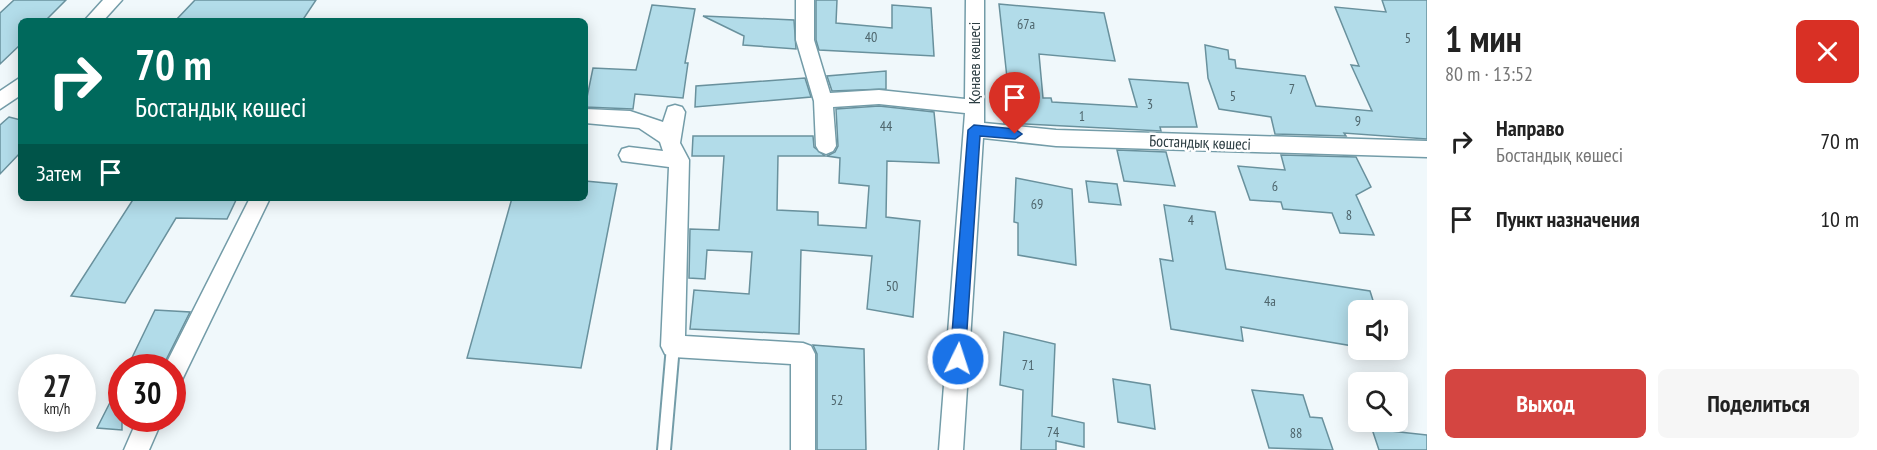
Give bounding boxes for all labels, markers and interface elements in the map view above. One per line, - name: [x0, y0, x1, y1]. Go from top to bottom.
- house number: 67а: [1017, 15, 1035, 33]
- text: 1 мин: [1445, 15, 1522, 62]
- button: close: [1796, 20, 1859, 83]
- street label: Қонаев көшесі: [964, 22, 984, 104]
- house number: 40: [865, 28, 877, 46]
- house number: 5: [1405, 29, 1411, 47]
- text: 70 m: [135, 37, 212, 92]
- icon: right: [36, 42, 114, 120]
- text: 80 m · 13:52: [1445, 61, 1533, 87]
- pin: [989, 72, 1040, 134]
- house number: 7: [1289, 80, 1295, 98]
- icon: arrive: [998, 81, 1031, 114]
- house number: 5: [1230, 87, 1236, 105]
- text: Бостандық көшесі: [135, 90, 307, 124]
- house number: 3: [1147, 95, 1153, 113]
- house number: 1: [1079, 107, 1085, 125]
- house number: 9: [1355, 112, 1361, 130]
- text: Направо: [1496, 114, 1564, 142]
- house number: 44: [880, 117, 893, 135]
- icon: right: [1445, 125, 1478, 158]
- text: 70 m: [1820, 127, 1859, 155]
- street label: Бостандық көшесі: [1149, 130, 1251, 154]
- text: Бостандық көшесі: [1496, 142, 1623, 168]
- icon: arrive: [94, 156, 127, 189]
- text: Затем: [36, 159, 82, 187]
- house number: 6: [1272, 177, 1278, 195]
- house number: 69: [1031, 195, 1043, 213]
- icon: arrive: [1445, 203, 1478, 236]
- text: Пункт назначения: [1496, 205, 1640, 233]
- text: 10 m: [1820, 205, 1859, 233]
- house number: 8: [1346, 206, 1352, 224]
- house number: 4: [1188, 211, 1195, 229]
- house number: 50: [886, 277, 898, 295]
- house number: 4а: [1264, 292, 1276, 310]
- map controls: [1348, 300, 1408, 432]
- button: sound: [1348, 300, 1408, 360]
- position arrow: [926, 327, 990, 391]
- speed limit sign: 30: [108, 354, 186, 432]
- house number: 71: [1022, 356, 1034, 374]
- text: 27: [43, 366, 71, 405]
- button: Выход: [1445, 369, 1646, 438]
- button: Поделиться: [1658, 369, 1859, 438]
- button: search: [1348, 372, 1408, 432]
- house number: 52: [831, 391, 843, 409]
- text: km/h: [44, 399, 70, 418]
- house number: 74: [1047, 423, 1060, 441]
- house number: 88: [1290, 424, 1302, 442]

